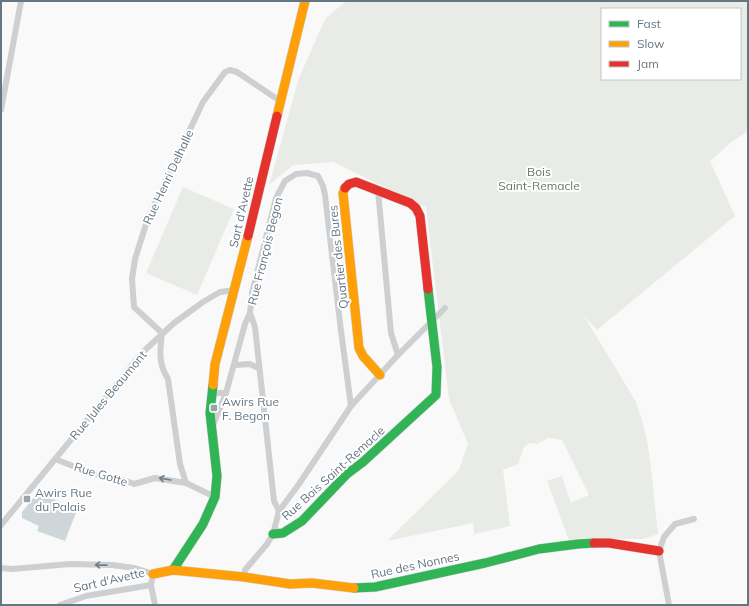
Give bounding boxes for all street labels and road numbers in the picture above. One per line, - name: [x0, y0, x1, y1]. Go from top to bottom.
- street label: Rue Henri Delhalle: [139, 127, 197, 227]
- street label: Sart d'Avette: [226, 175, 256, 249]
- street label: Rue François Begon: [244, 196, 286, 306]
- street label: Quartier des Bures: [325, 205, 351, 309]
- street label: Rue Jules Beaumont: [66, 347, 150, 443]
- street label: Rue Bois Saint-Remacle: [278, 423, 388, 523]
- street label: Rue Gotte: [72, 459, 130, 489]
- street label: Rue des Nonnes: [369, 548, 461, 582]
- street label: Sart d'Avette: [72, 565, 146, 595]

